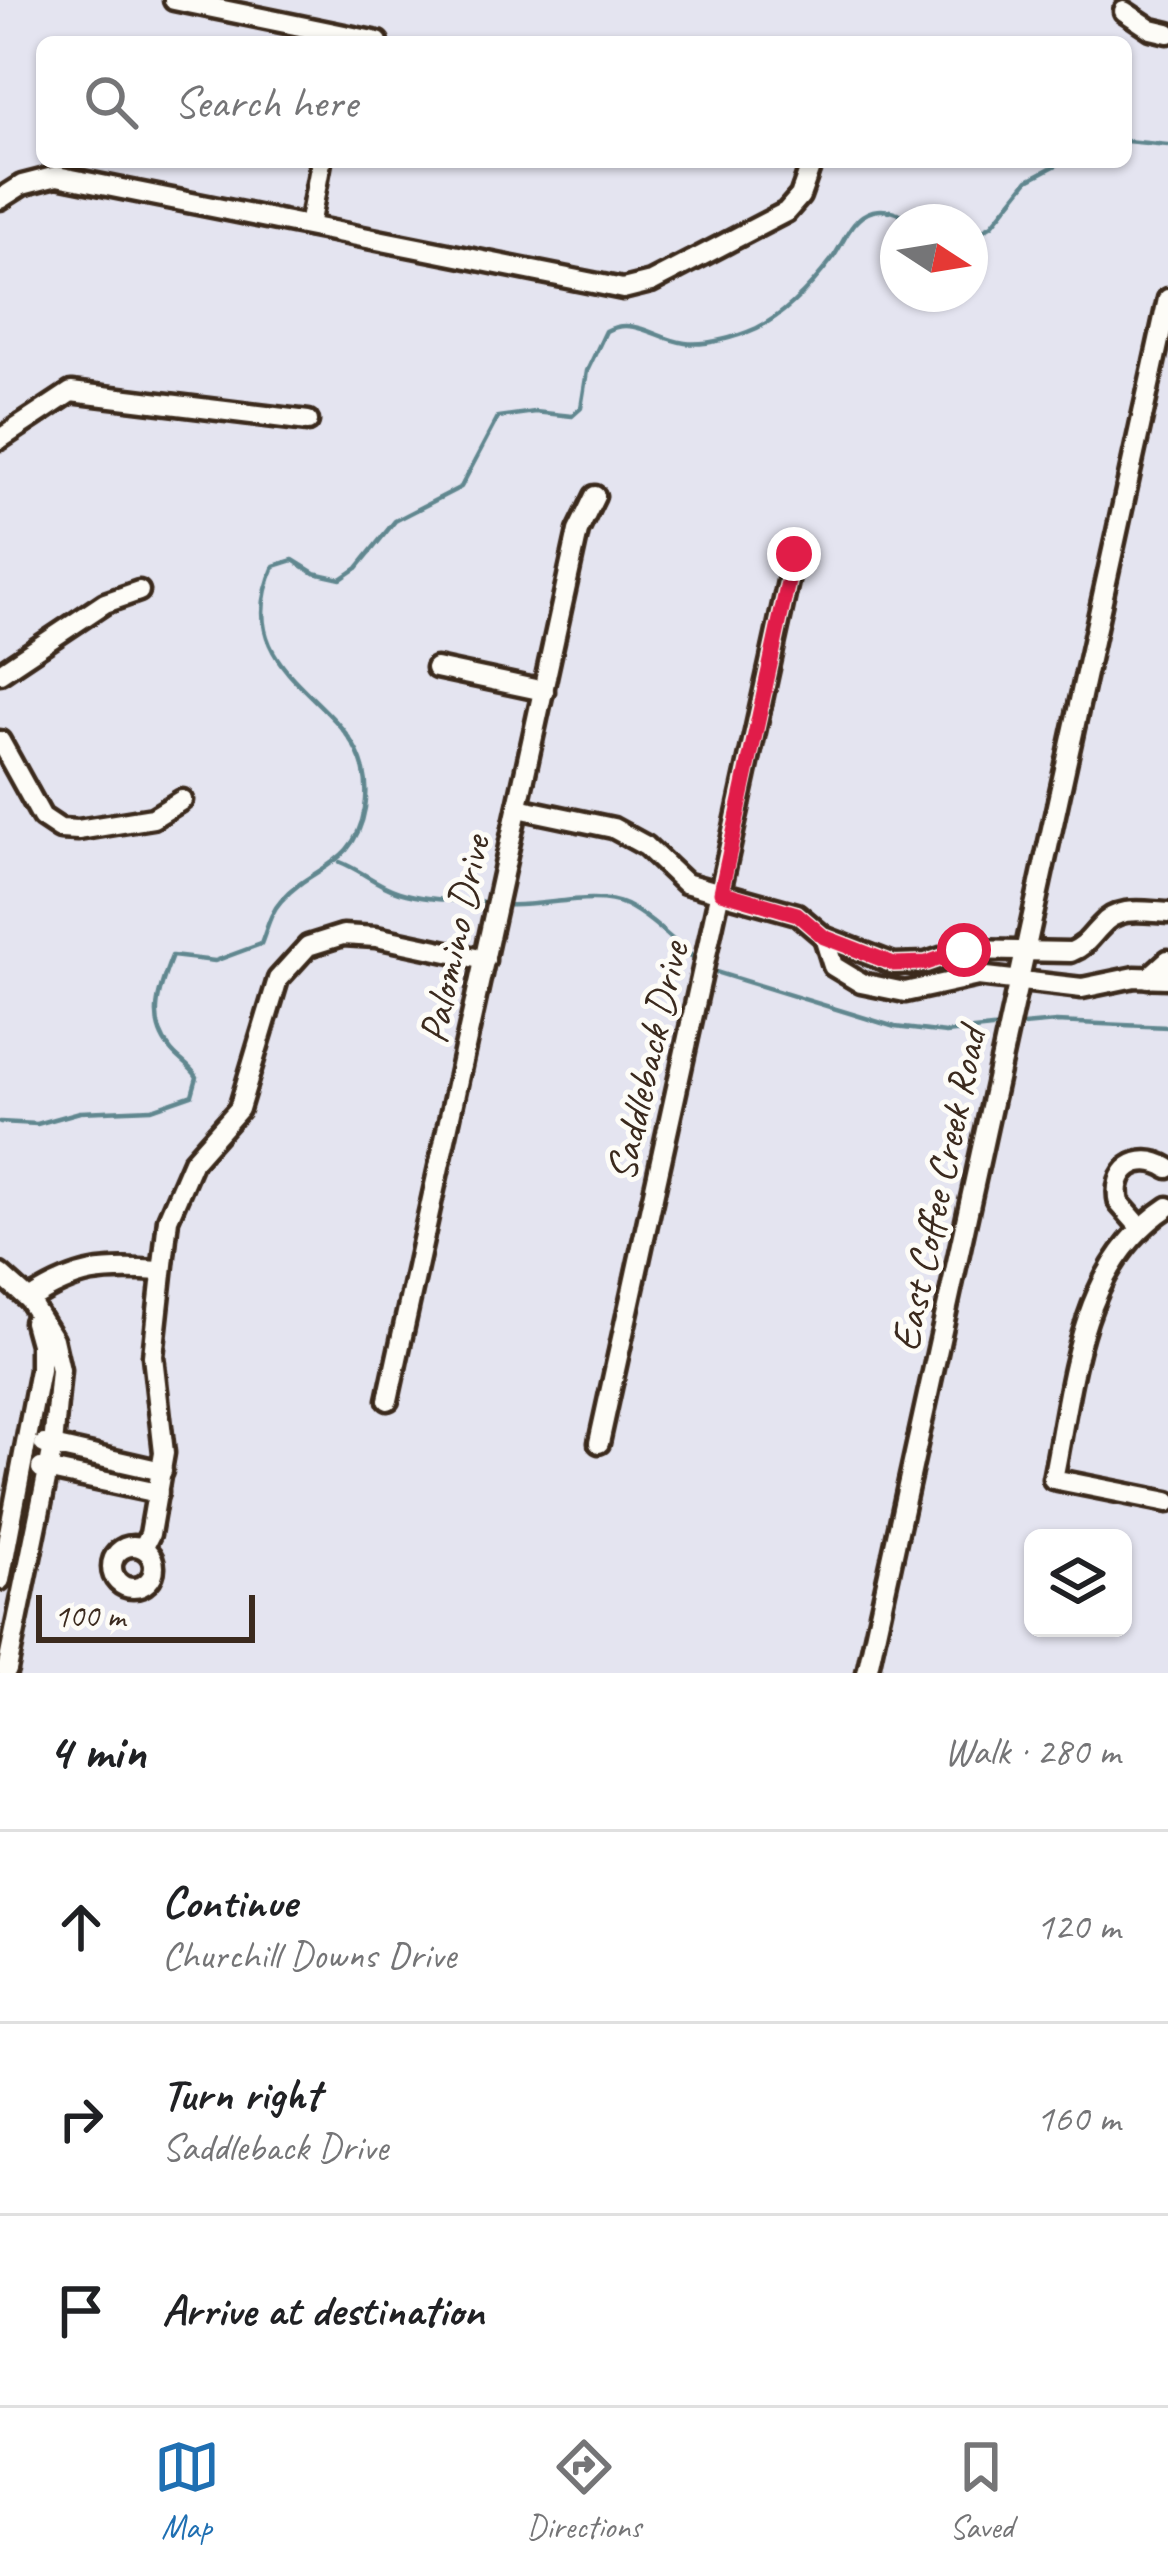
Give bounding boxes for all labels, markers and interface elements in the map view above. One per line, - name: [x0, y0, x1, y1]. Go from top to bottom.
- search box: [36, 36, 1132, 168]
- icon: search: [78, 69, 144, 135]
- text: Search here: [174, 74, 357, 131]
- north arrow: [880, 204, 988, 312]
- route end: [767, 527, 821, 581]
- street label: Palomino Drive: [407, 828, 503, 1048]
- route start: [937, 923, 991, 977]
- street label: Saddleback Drive: [594, 935, 701, 1186]
- street label: East Coffee Creek Road: [878, 1018, 1000, 1356]
- map controls: [1024, 1529, 1132, 1637]
- button: layers: [1024, 1529, 1132, 1637]
- scale bar: [36, 1589, 255, 1642]
- text: 100 m: [54, 1595, 125, 1637]
- text: 4 min: [48, 1719, 146, 1783]
- text: Walk · 280 m: [944, 1727, 1120, 1776]
- text: Continue: [162, 1874, 296, 1931]
- icon: ahead: [48, 1894, 114, 1960]
- text: 120 m: [1036, 1902, 1120, 1951]
- text: Churchill Downs Drive: [162, 1931, 456, 1980]
- text: Turn right: [162, 2066, 320, 2123]
- icon: right: [48, 2086, 114, 2152]
- text: 160 m: [1036, 2094, 1120, 2143]
- text: Saddleback Drive: [162, 2123, 388, 2172]
- icon: arrive: [48, 2278, 114, 2344]
- text: Arrive at destination: [162, 2282, 484, 2339]
- tab: Map: [154, 2434, 220, 2548]
- tab: Directions: [527, 2434, 641, 2548]
- tab: Saved: [948, 2434, 1014, 2548]

